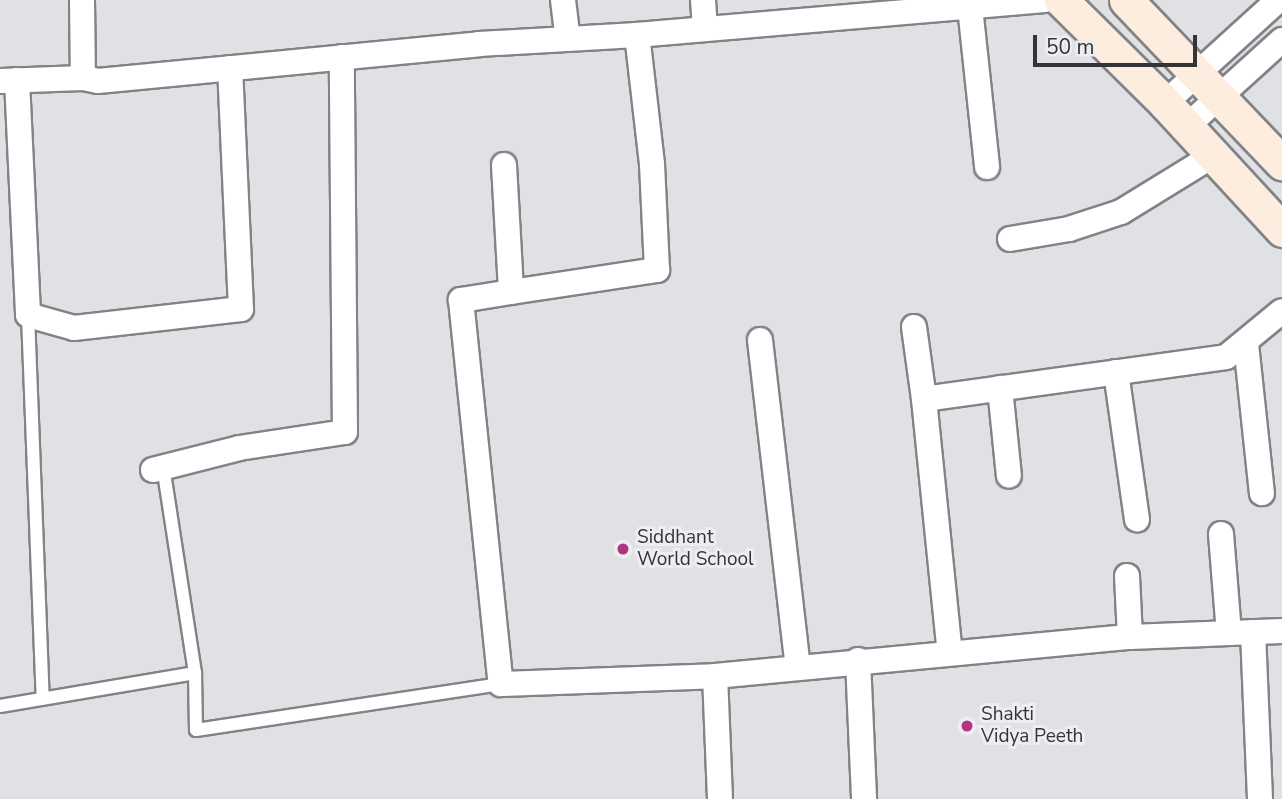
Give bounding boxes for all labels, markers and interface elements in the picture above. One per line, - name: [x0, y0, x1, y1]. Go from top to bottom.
- scale bar: [1037, 21, 1202, 65]
- text: 50 m: [1046, 33, 1095, 61]
- place label: Siddhant World School: [637, 527, 754, 571]
- marker: Siddhant World School: [615, 541, 631, 557]
- place label: Shakti Vidya Peeth: [981, 704, 1083, 748]
- marker: Shakti Vidya Peeth: [959, 718, 975, 734]

